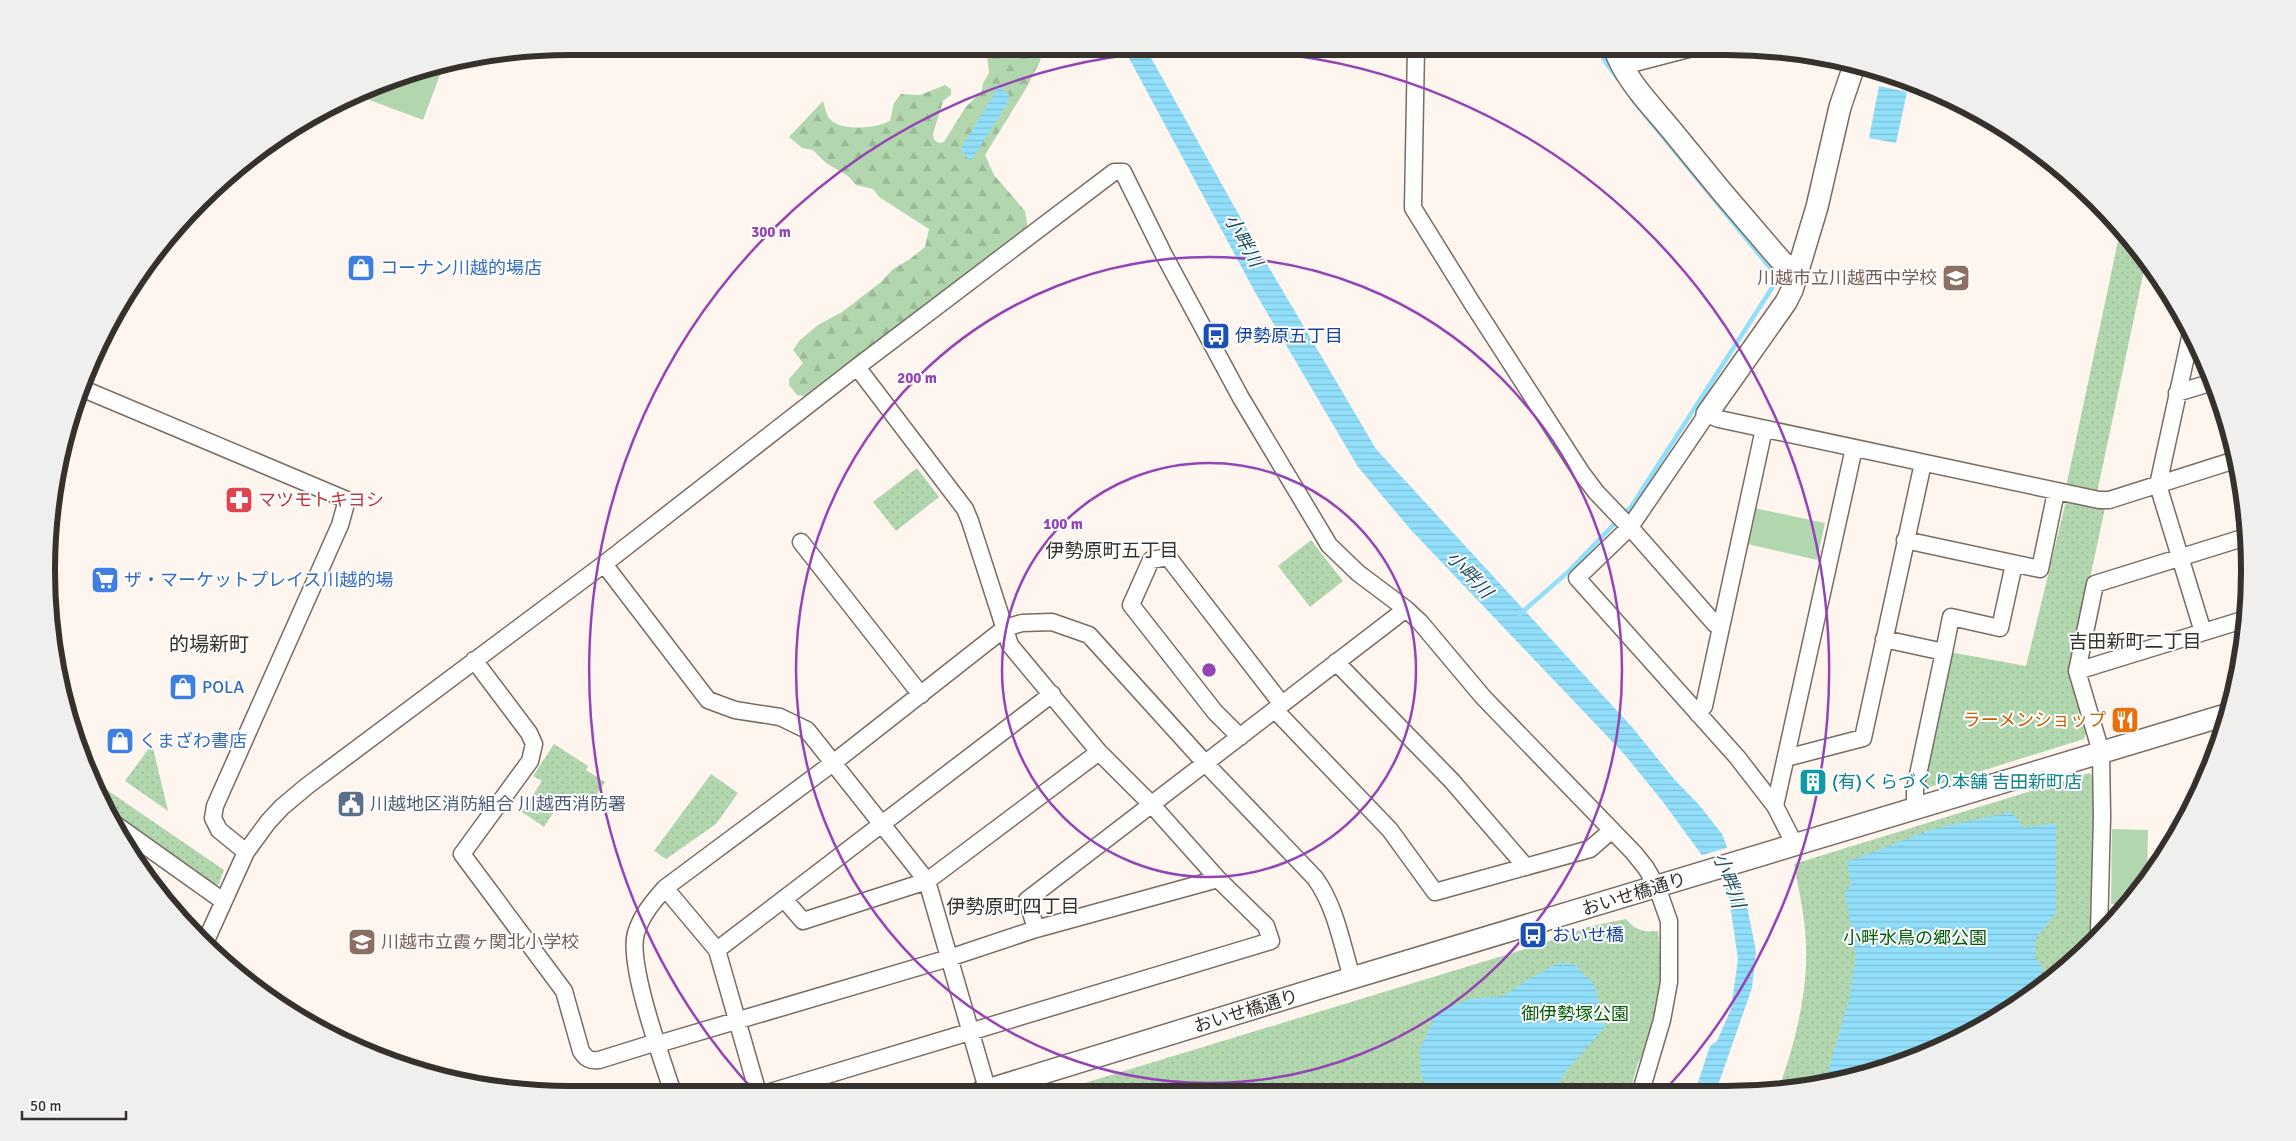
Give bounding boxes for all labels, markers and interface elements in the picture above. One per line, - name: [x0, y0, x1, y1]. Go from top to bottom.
- water label: 小畔川: [1219, 210, 1268, 273]
- text: 300 m: [751, 223, 791, 241]
- shop icon: コーナン川越的場店: [346, 253, 376, 283]
- place label: コーナン川越的場店: [380, 257, 542, 279]
- school or university icon: 川越市立川越西中学校: [1941, 263, 1971, 293]
- place label: 川越市立川越西中学校: [1757, 267, 1937, 289]
- bus stop icon: 伊勢原五丁目: [1201, 321, 1231, 351]
- place label: 伊勢原五丁目: [1235, 325, 1343, 347]
- text: 200 m: [897, 369, 937, 387]
- pharmacy icon: マツモトキヨシ: [224, 485, 254, 515]
- place label: マツモトキヨシ: [258, 489, 384, 511]
- text: 100 m: [1043, 515, 1083, 533]
- district label: 伊勢原町五丁目: [1045, 539, 1179, 563]
- water label: 小畔川: [1441, 546, 1499, 605]
- supermarket icon: ザ・マーケットプレイス川越的場: [90, 565, 120, 595]
- place label: ザ・マーケットプレイス川越的場: [124, 569, 393, 591]
- district label: 吉田新町二丁目: [2068, 630, 2202, 654]
- district label: 的場新町: [169, 632, 249, 657]
- centre of rings: [1200, 661, 1218, 679]
- shop icon: POLA: [168, 672, 198, 702]
- place label: POLA: [202, 676, 244, 698]
- restaurant icon: ラーメンショップ: [2110, 705, 2140, 735]
- place label: ラーメンショップ: [1963, 709, 2106, 731]
- shop icon: くまざわ書店: [105, 726, 135, 756]
- place label: くまざわ書店: [139, 730, 247, 752]
- building icon: (有)くらづくり本舗 吉田新町店: [1798, 767, 1828, 797]
- place label: (有)くらづくり本舗 吉田新町店: [1832, 771, 2082, 793]
- public building icon: 川越地区消防組合 川越西消防署: [336, 789, 366, 819]
- place label: 川越地区消防組合 川越西消防署: [370, 793, 626, 815]
- water label: 小畔川: [1708, 849, 1751, 913]
- street label: おいせ橋通り: [1579, 868, 1689, 920]
- district label: 伊勢原町四丁目: [946, 895, 1080, 919]
- bus stop icon: おいせ橋: [1518, 920, 1548, 950]
- place label: おいせ橋: [1552, 924, 1624, 946]
- school or university icon: 川越市立霞ヶ関北小学校: [347, 927, 377, 957]
- park label: 小畔水鳥の郷公園: [1843, 927, 1987, 949]
- place label: 川越市立霞ヶ関北小学校: [381, 931, 579, 953]
- street label: おいせ橋通り: [1191, 985, 1301, 1037]
- park label: 御伊勢塚公園: [1521, 1003, 1629, 1025]
- scale bar: [22, 1088, 126, 1120]
- text: 50 m: [30, 1097, 61, 1115]

